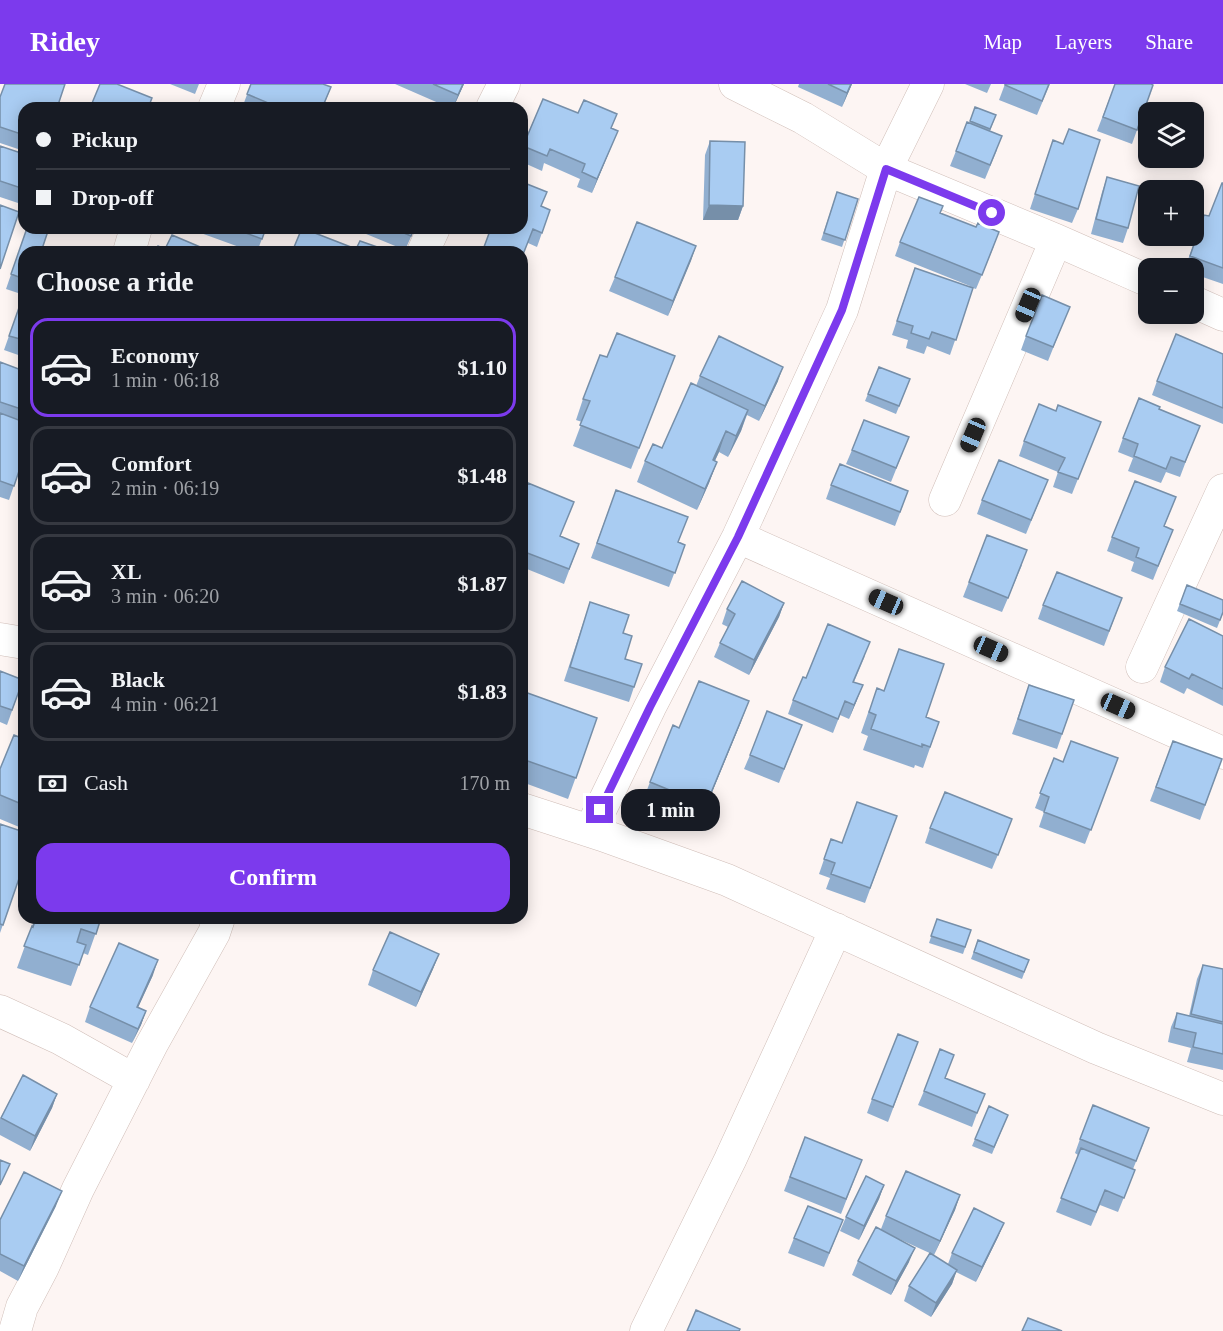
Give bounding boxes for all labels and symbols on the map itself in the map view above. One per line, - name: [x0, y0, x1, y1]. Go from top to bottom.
- route start: [978, 199, 1005, 226]
- car: [1013, 285, 1043, 325]
- car: [958, 415, 988, 455]
- car: [866, 586, 906, 618]
- car: [971, 633, 1011, 665]
- car: [1098, 690, 1138, 722]
- callout: 1 min: [621, 789, 720, 831]
- route end: [586, 796, 613, 823]

